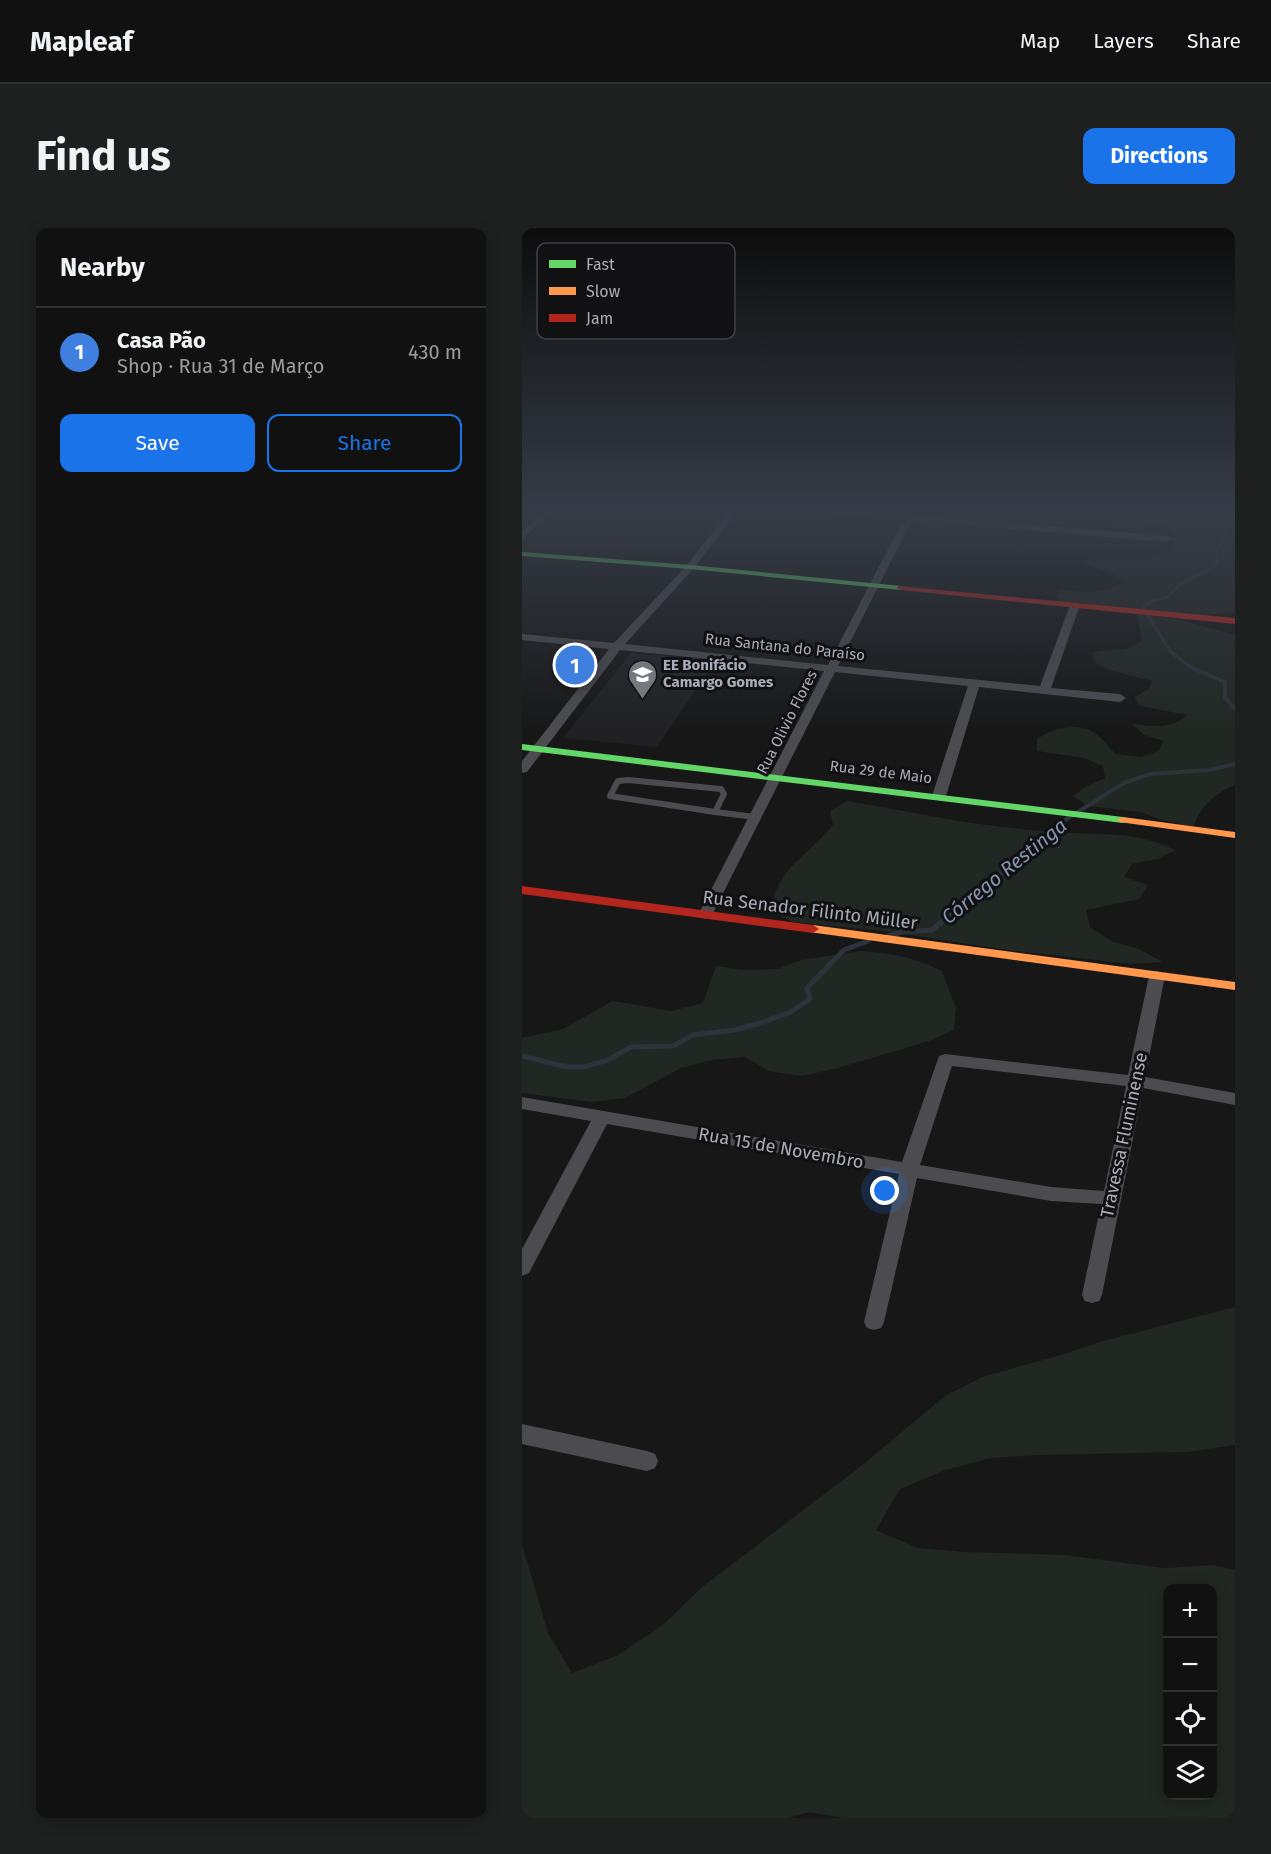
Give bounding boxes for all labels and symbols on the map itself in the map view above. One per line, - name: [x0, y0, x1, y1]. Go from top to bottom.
- legend: [537, 243, 735, 339]
- text: Fast: [586, 255, 615, 274]
- text: Slow: [586, 282, 621, 301]
- text: Jam: [586, 309, 613, 328]
- street label: Rua Santana do Paraíso: [704, 630, 866, 664]
- pin: 1: [556, 642, 594, 688]
- place label: EE Bonifácio Camargo Gomes: [663, 656, 773, 691]
- school or university icon: EE Bonifácio Camargo Gomes: [626, 658, 658, 700]
- street label: Rua Olivio Flores: [753, 667, 821, 777]
- street label: Rua 29 de Maio: [829, 757, 933, 787]
- water label: Córrego Restinga: [937, 813, 1071, 929]
- street label: Rua Senador Filinto Müller: [701, 886, 919, 934]
- street label: Travessa Fluminense: [1096, 1050, 1152, 1220]
- street label: Rua 15 de Novembro: [697, 1123, 865, 1173]
- your location: [870, 1176, 899, 1205]

